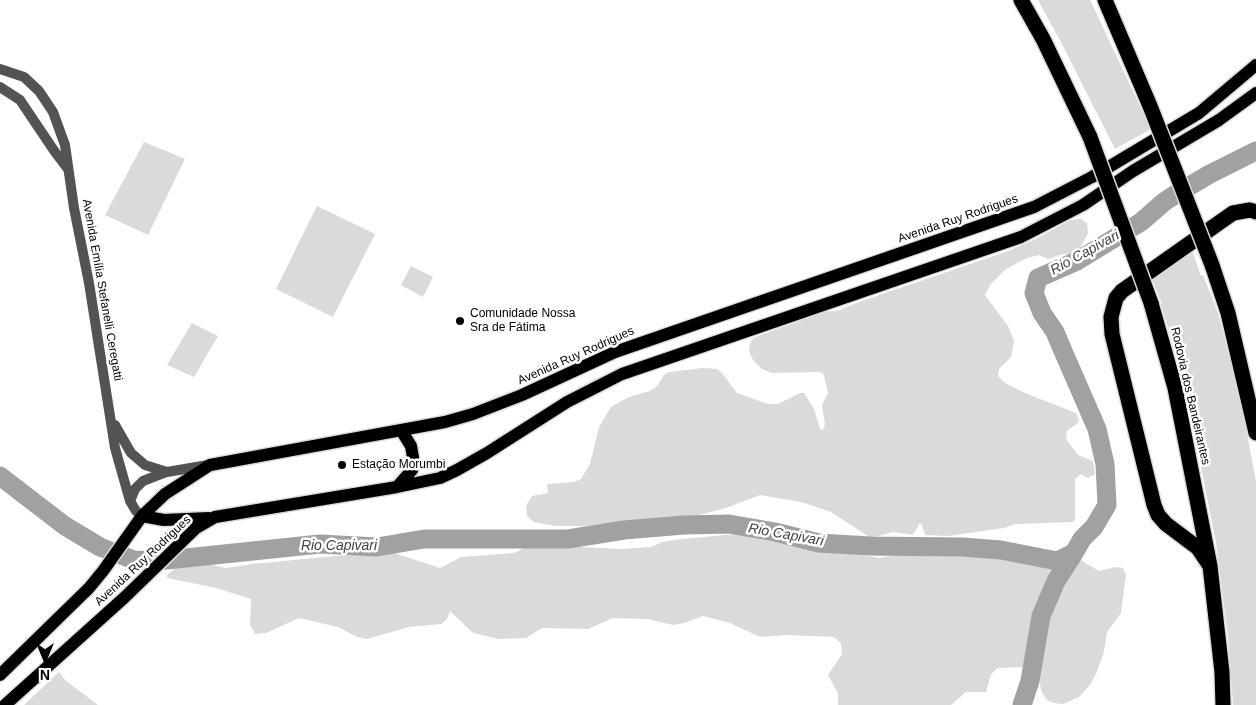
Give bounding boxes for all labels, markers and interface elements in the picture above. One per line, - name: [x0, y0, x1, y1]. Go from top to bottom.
- street label: Avenida Ruy Rodrigues: [896, 192, 1020, 246]
- street label: Avenida Emília Stefanelli Ceregatti: [79, 198, 125, 382]
- water label: Rio Capivari: [1048, 227, 1122, 279]
- place label: Comunidade Nossa Sra de Fátima: [470, 307, 575, 335]
- marker: Comunidade Nossa Sra de Fátima: [454, 315, 466, 327]
- street label: Avenida Ruy Rodrigues: [516, 324, 636, 388]
- street label: Rodovia dos Bandeirantes: [1167, 326, 1213, 466]
- place label: Estação Morumbi: [352, 458, 445, 472]
- marker: Estação Morumbi: [336, 459, 348, 471]
- street label: Avenida Ruy Rodrigues: [92, 513, 194, 609]
- water label: Rio Capivari: [747, 520, 825, 550]
- water label: Rio Capivari: [301, 538, 377, 554]
- north arrow: [20, 635, 70, 685]
- text: N: [40, 667, 50, 683]

